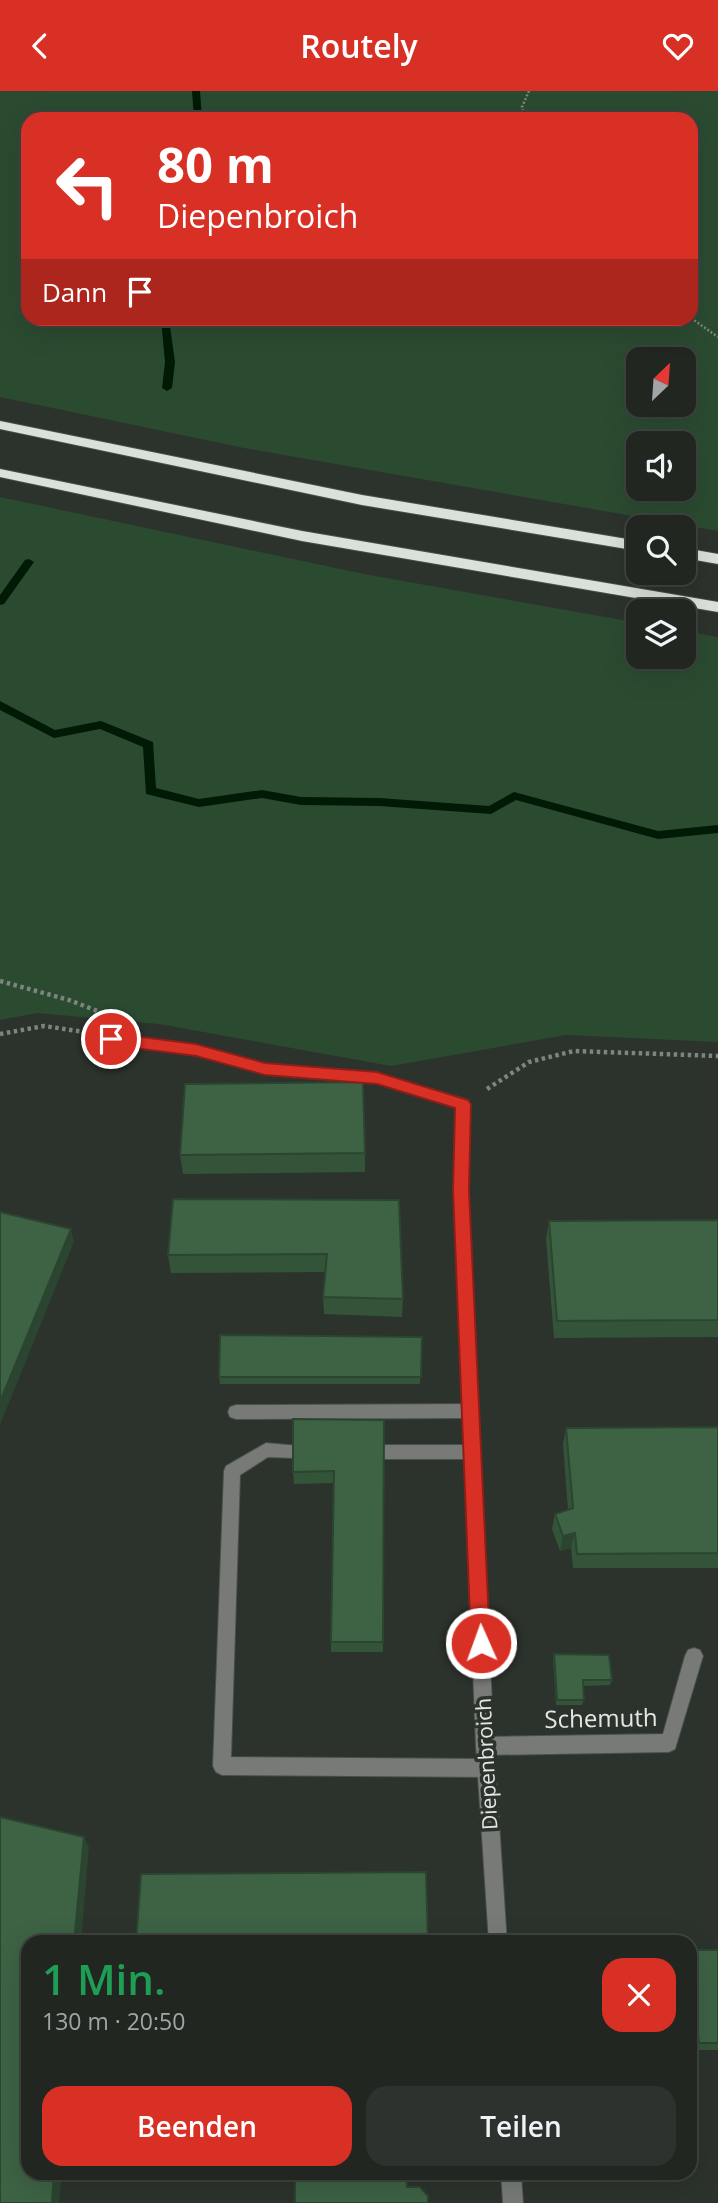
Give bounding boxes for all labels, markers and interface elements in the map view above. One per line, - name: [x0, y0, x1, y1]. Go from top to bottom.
- text: Routely: [300, 24, 418, 67]
- icon: back: [21, 27, 59, 65]
- icon: heart: [659, 27, 697, 65]
- text: 80 m: [157, 131, 274, 197]
- icon: left: [42, 140, 133, 231]
- text: Diepenbroich: [157, 194, 358, 237]
- icon: arrive: [121, 273, 159, 311]
- text: Dann: [42, 274, 107, 310]
- north arrow: [626, 347, 696, 417]
- map controls: [626, 347, 696, 669]
- button: sound: [626, 431, 696, 501]
- button: search: [626, 515, 696, 585]
- button: layers: [626, 599, 696, 669]
- pin: [81, 1009, 141, 1069]
- icon: arrive: [92, 1020, 130, 1058]
- position arrow: [444, 1606, 518, 1680]
- street label: Diepenbroich: [469, 1697, 503, 1831]
- street label: Schemuth: [544, 1700, 658, 1735]
- text: 1 Min.: [42, 1950, 166, 2007]
- button: close: [602, 1958, 676, 2032]
- text: 130 m · 20:50: [42, 2005, 185, 2037]
- button: Beenden: [42, 2086, 352, 2166]
- button: Teilen: [366, 2086, 676, 2166]

